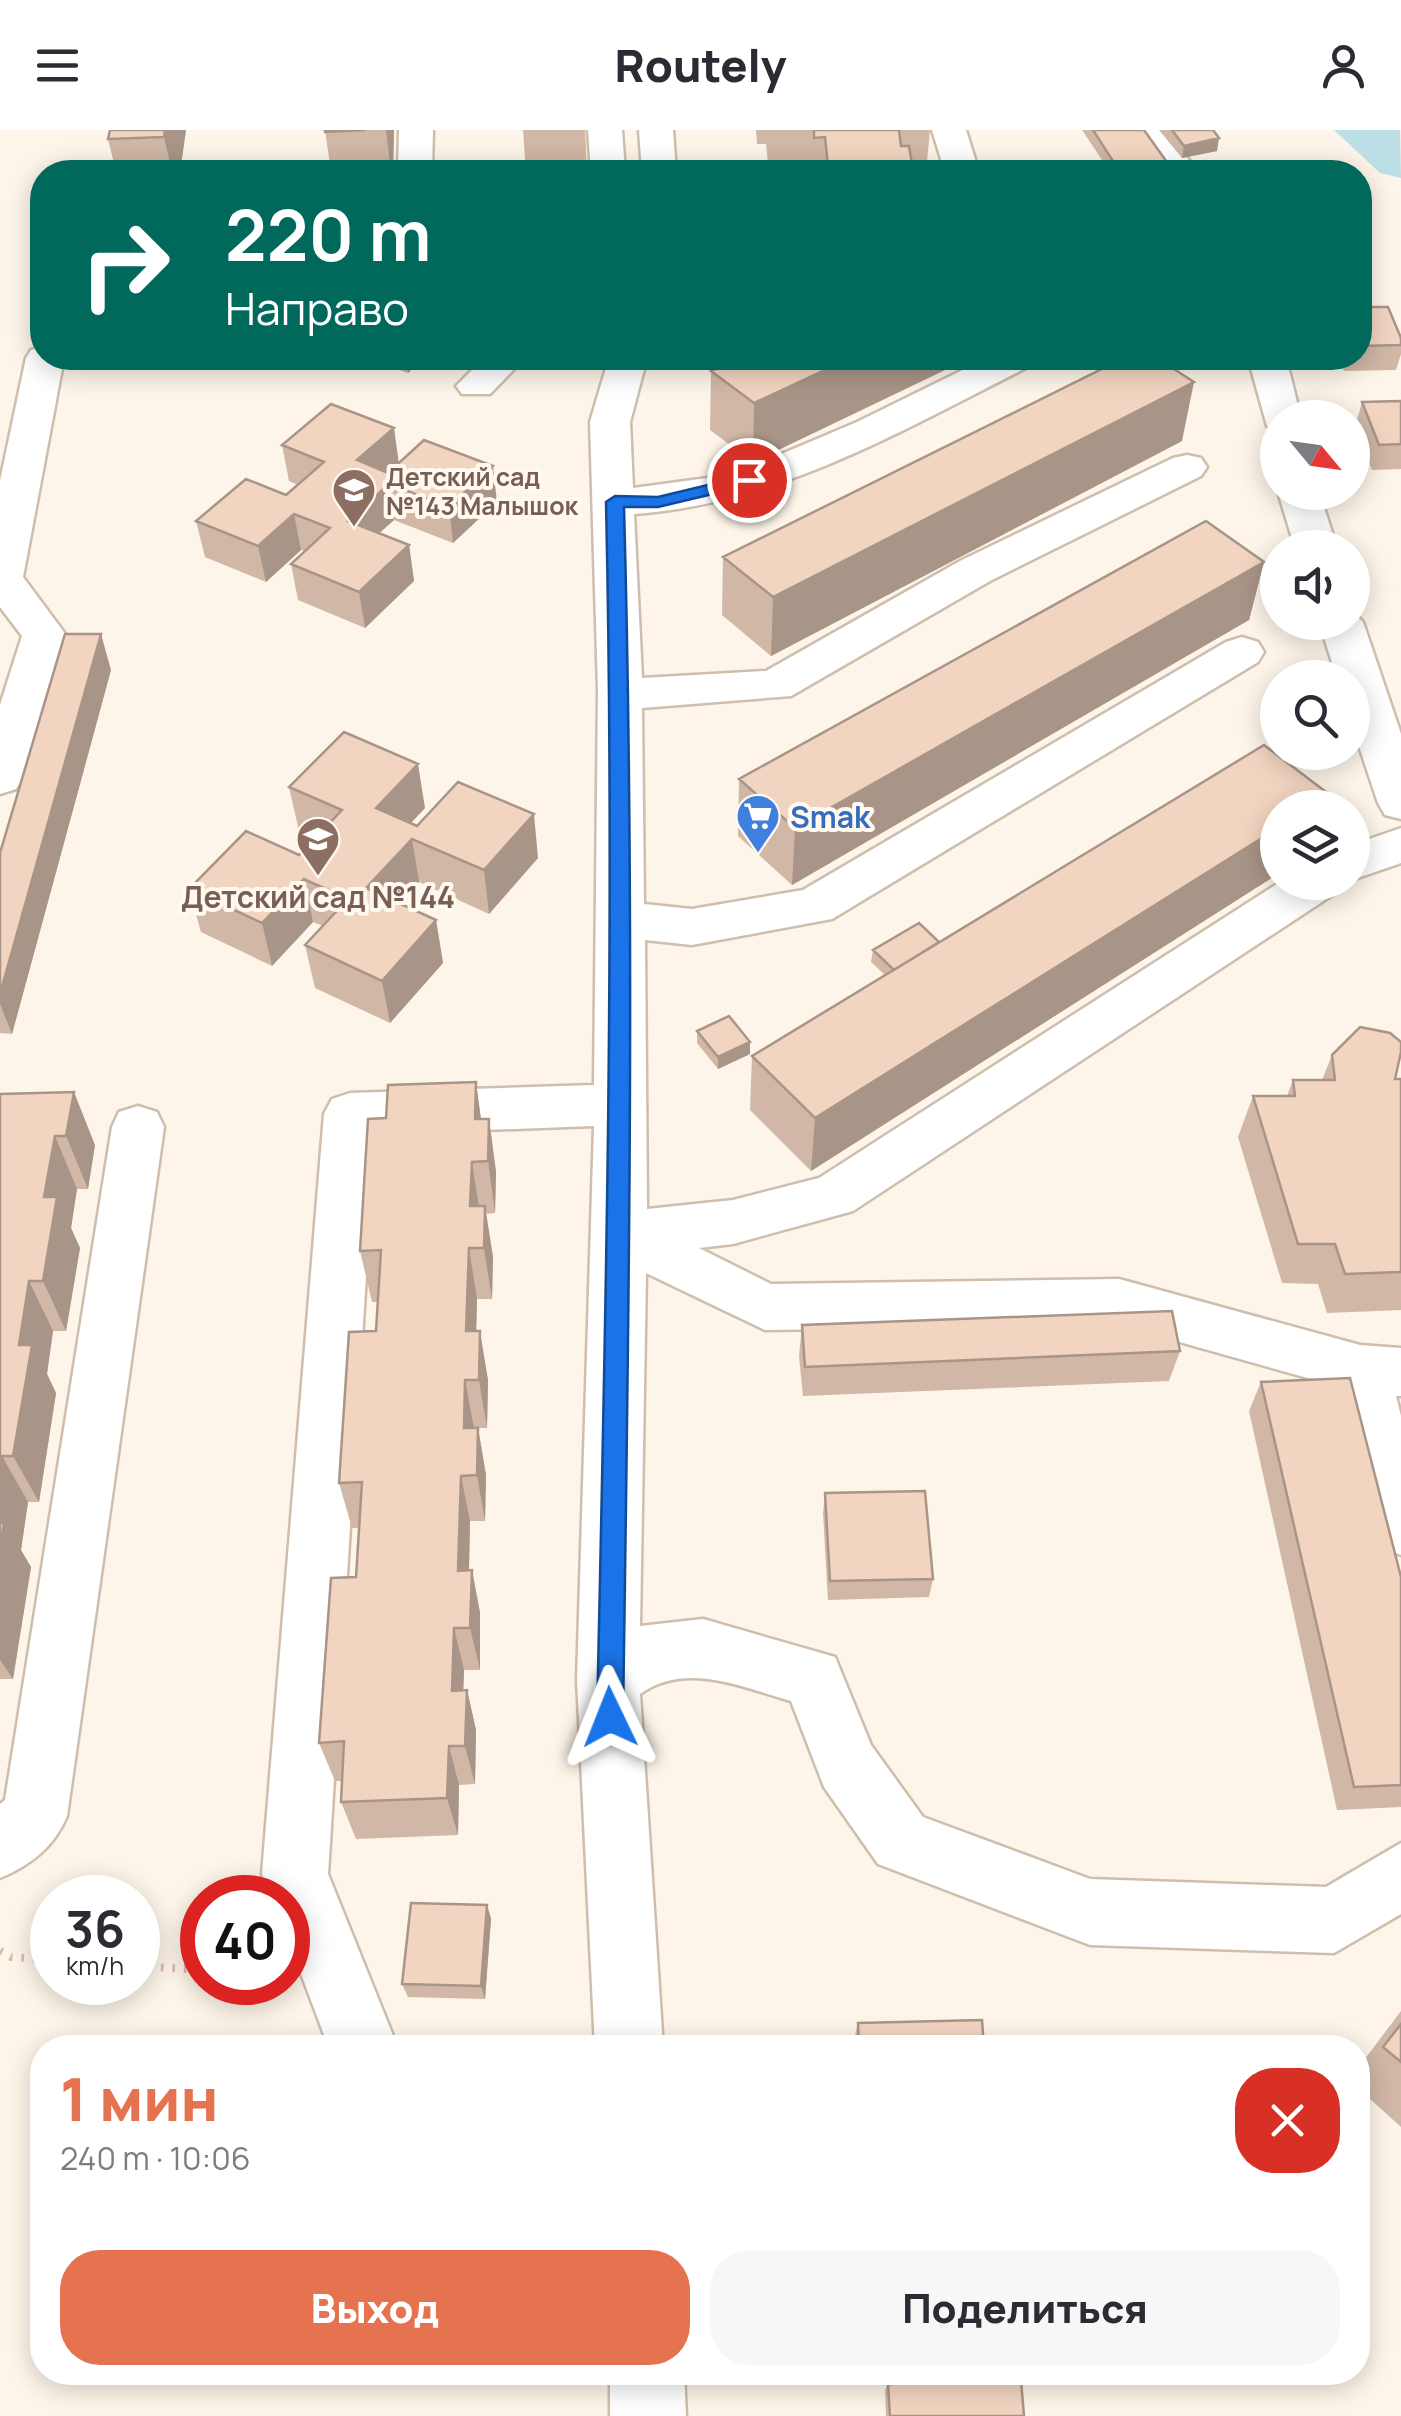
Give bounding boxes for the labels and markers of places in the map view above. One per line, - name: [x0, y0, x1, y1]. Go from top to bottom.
- pin: [707, 438, 792, 523]
- place label: Детский сад №143 Малышок: [386, 459, 579, 523]
- school or university icon: Детский сад №143 Малышок: [331, 467, 377, 528]
- supermarket icon: Smak: [735, 793, 781, 854]
- place label: Smak: [790, 796, 871, 837]
- school or university icon: Детский сад №144: [295, 816, 341, 877]
- place label: Детский сад №144: [181, 876, 455, 917]

